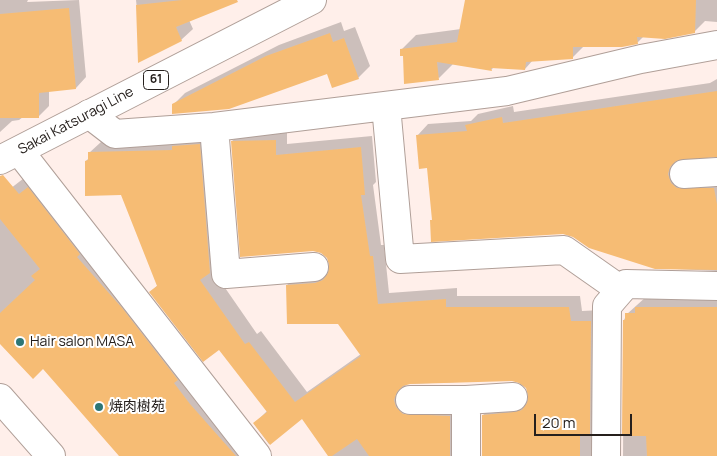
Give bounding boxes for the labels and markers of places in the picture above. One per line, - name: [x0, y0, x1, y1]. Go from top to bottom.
- place label: Hair salon MASA: [30, 334, 134, 350]
- marker: Hair salon MASA: [14, 336, 26, 348]
- place label: 焼肉樹苑: [109, 399, 165, 415]
- marker: 焼肉樹苑: [93, 401, 105, 413]

